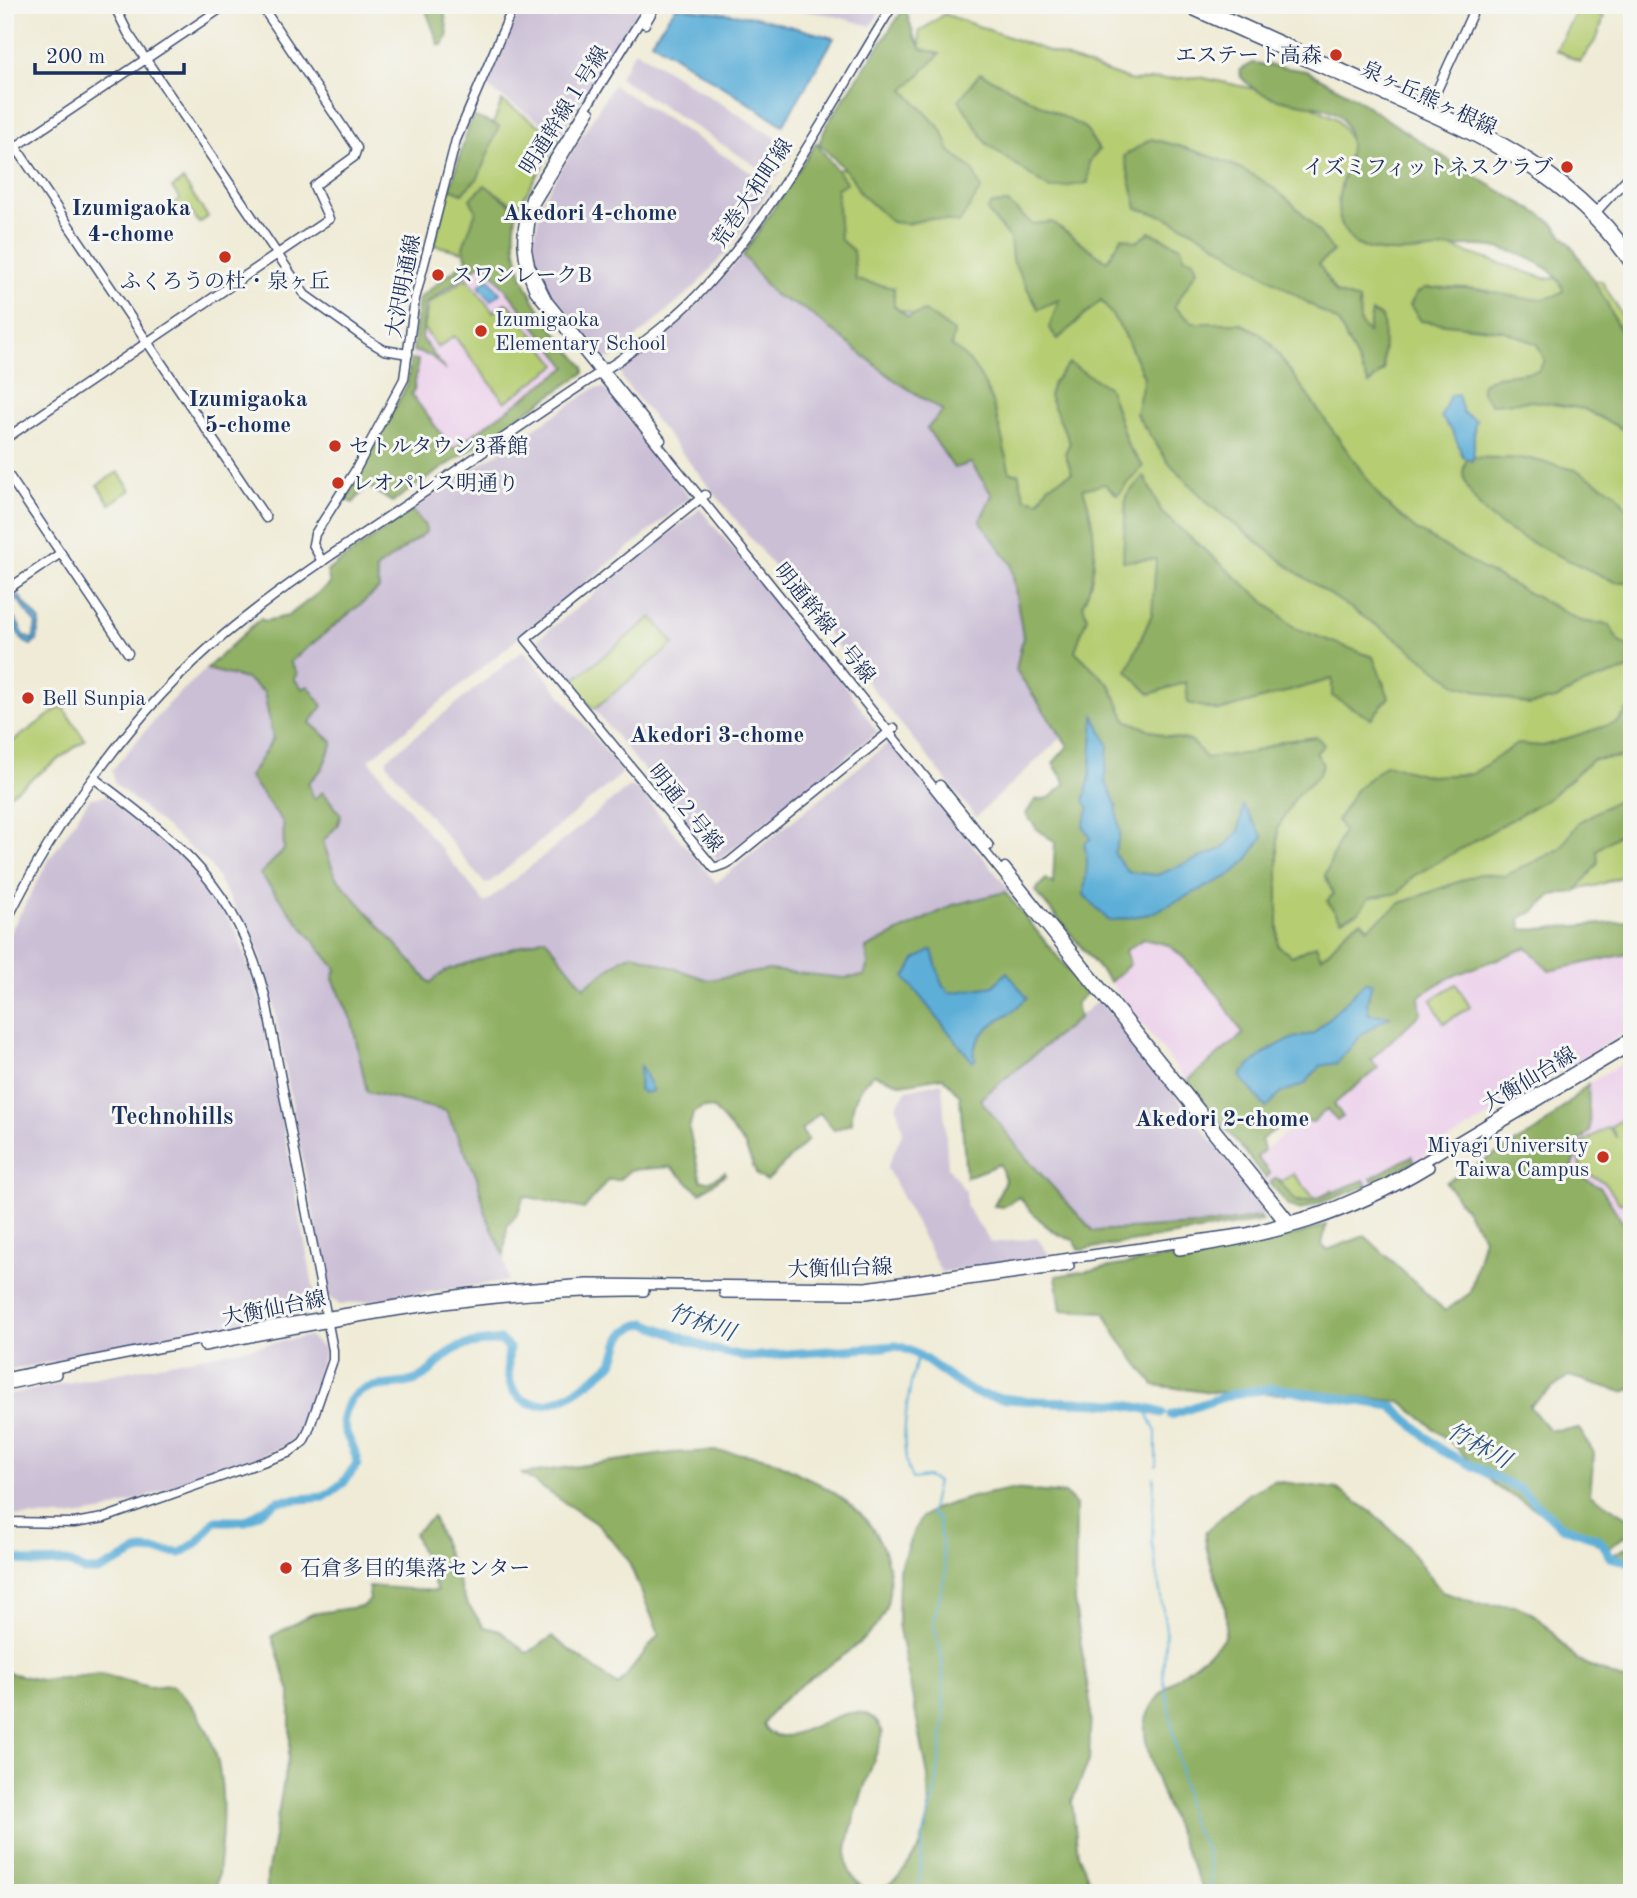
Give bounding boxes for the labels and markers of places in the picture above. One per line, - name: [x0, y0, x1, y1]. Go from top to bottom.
- place label: エステート高森: [1175, 44, 1322, 67]
- marker: エステート高森: [1328, 47, 1344, 63]
- place label: イズミフィットネスクラブ: [1303, 156, 1553, 179]
- marker: イズミフィットネスクラブ: [1559, 159, 1575, 175]
- marker: ふくろうの杜・泉ヶ丘: [217, 249, 233, 265]
- place label: スワンレークB: [452, 265, 592, 287]
- marker: スワンレークB: [430, 267, 446, 283]
- place label: ふくろうの杜・泉ヶ丘: [120, 270, 330, 293]
- place label: Izumigaoka Elementary School: [495, 310, 666, 355]
- marker: Izumigaoka Elementary School: [473, 323, 489, 339]
- place label: セトルタウン3番館: [349, 435, 528, 458]
- marker: セトルタウン3番館: [327, 438, 343, 454]
- place label: レオパレス明通り: [352, 472, 519, 495]
- marker: レオパレス明通り: [330, 475, 346, 491]
- place label: Bell Sunpia: [42, 689, 146, 710]
- marker: Bell Sunpia: [20, 690, 36, 706]
- place label: Miyagi University Taiwa Campus: [1427, 1136, 1589, 1181]
- marker: Miyagi University Taiwa Campus: [1595, 1149, 1611, 1165]
- place label: 石倉多目的集落センター: [300, 1557, 530, 1580]
- marker: 石倉多目的集落センター: [278, 1560, 294, 1576]

